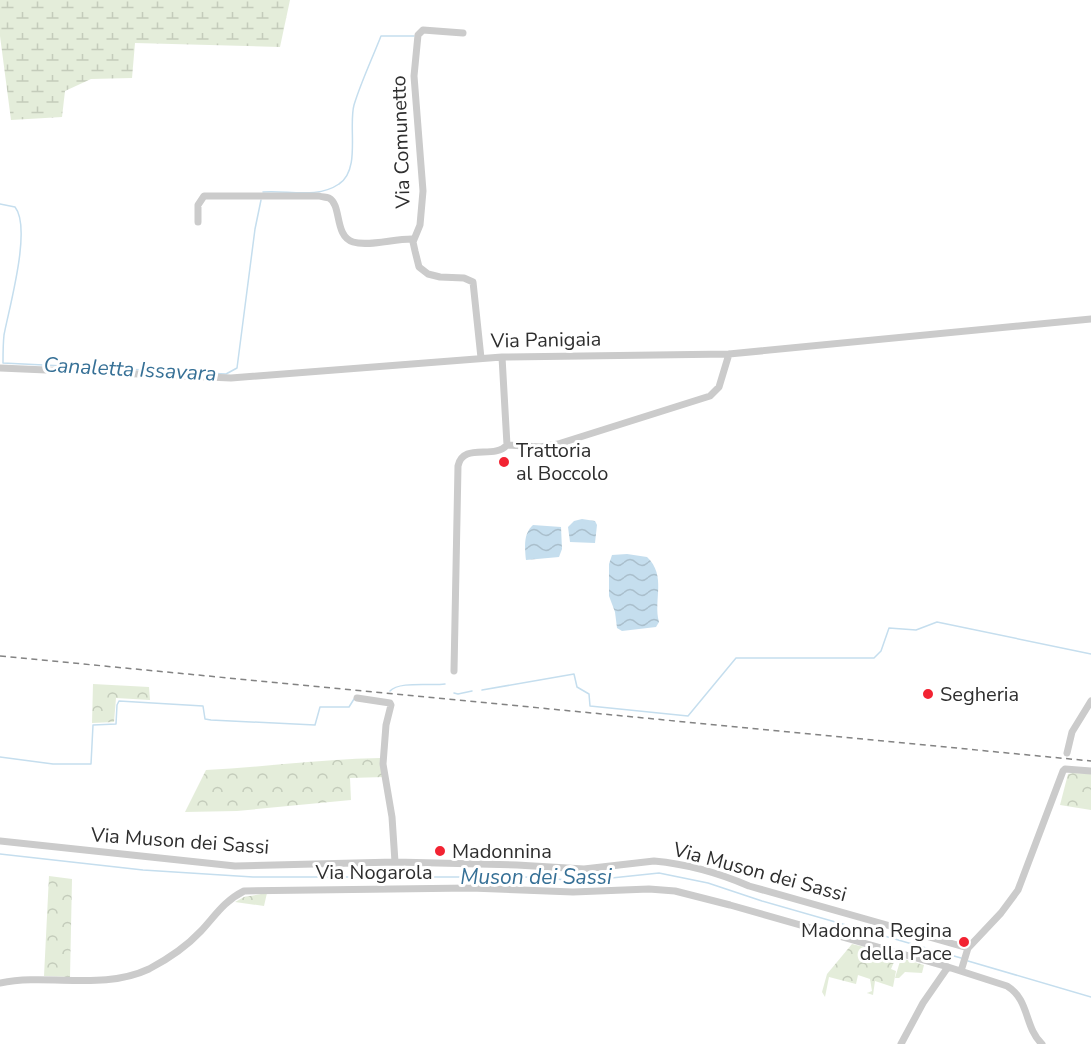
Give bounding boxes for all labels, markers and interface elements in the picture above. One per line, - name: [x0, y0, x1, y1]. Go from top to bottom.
- street label: Via Comunetto: [385, 75, 417, 210]
- street label: Via Panigaia: [490, 326, 601, 354]
- water label: Canaletta Issavara: [43, 350, 217, 388]
- place label: Trattoria al Boccolo: [516, 437, 608, 487]
- marker: Trattoria al Boccolo: [497, 455, 511, 469]
- place label: Segheria: [940, 681, 1019, 708]
- marker: Segheria: [921, 687, 935, 701]
- street label: Via Muson dei Sassi: [89, 821, 270, 861]
- street label: Via Muson dei Sassi: [669, 836, 850, 908]
- place label: Madonnina: [452, 838, 552, 865]
- marker: Madonnina: [433, 844, 447, 858]
- street label: Via Nogarola: [314, 859, 433, 886]
- water label: Muson dei Sassi: [460, 863, 613, 891]
- place label: Madonna Regina della Pace: [801, 917, 952, 967]
- marker: Madonna Regina della Pace: [957, 935, 971, 949]

